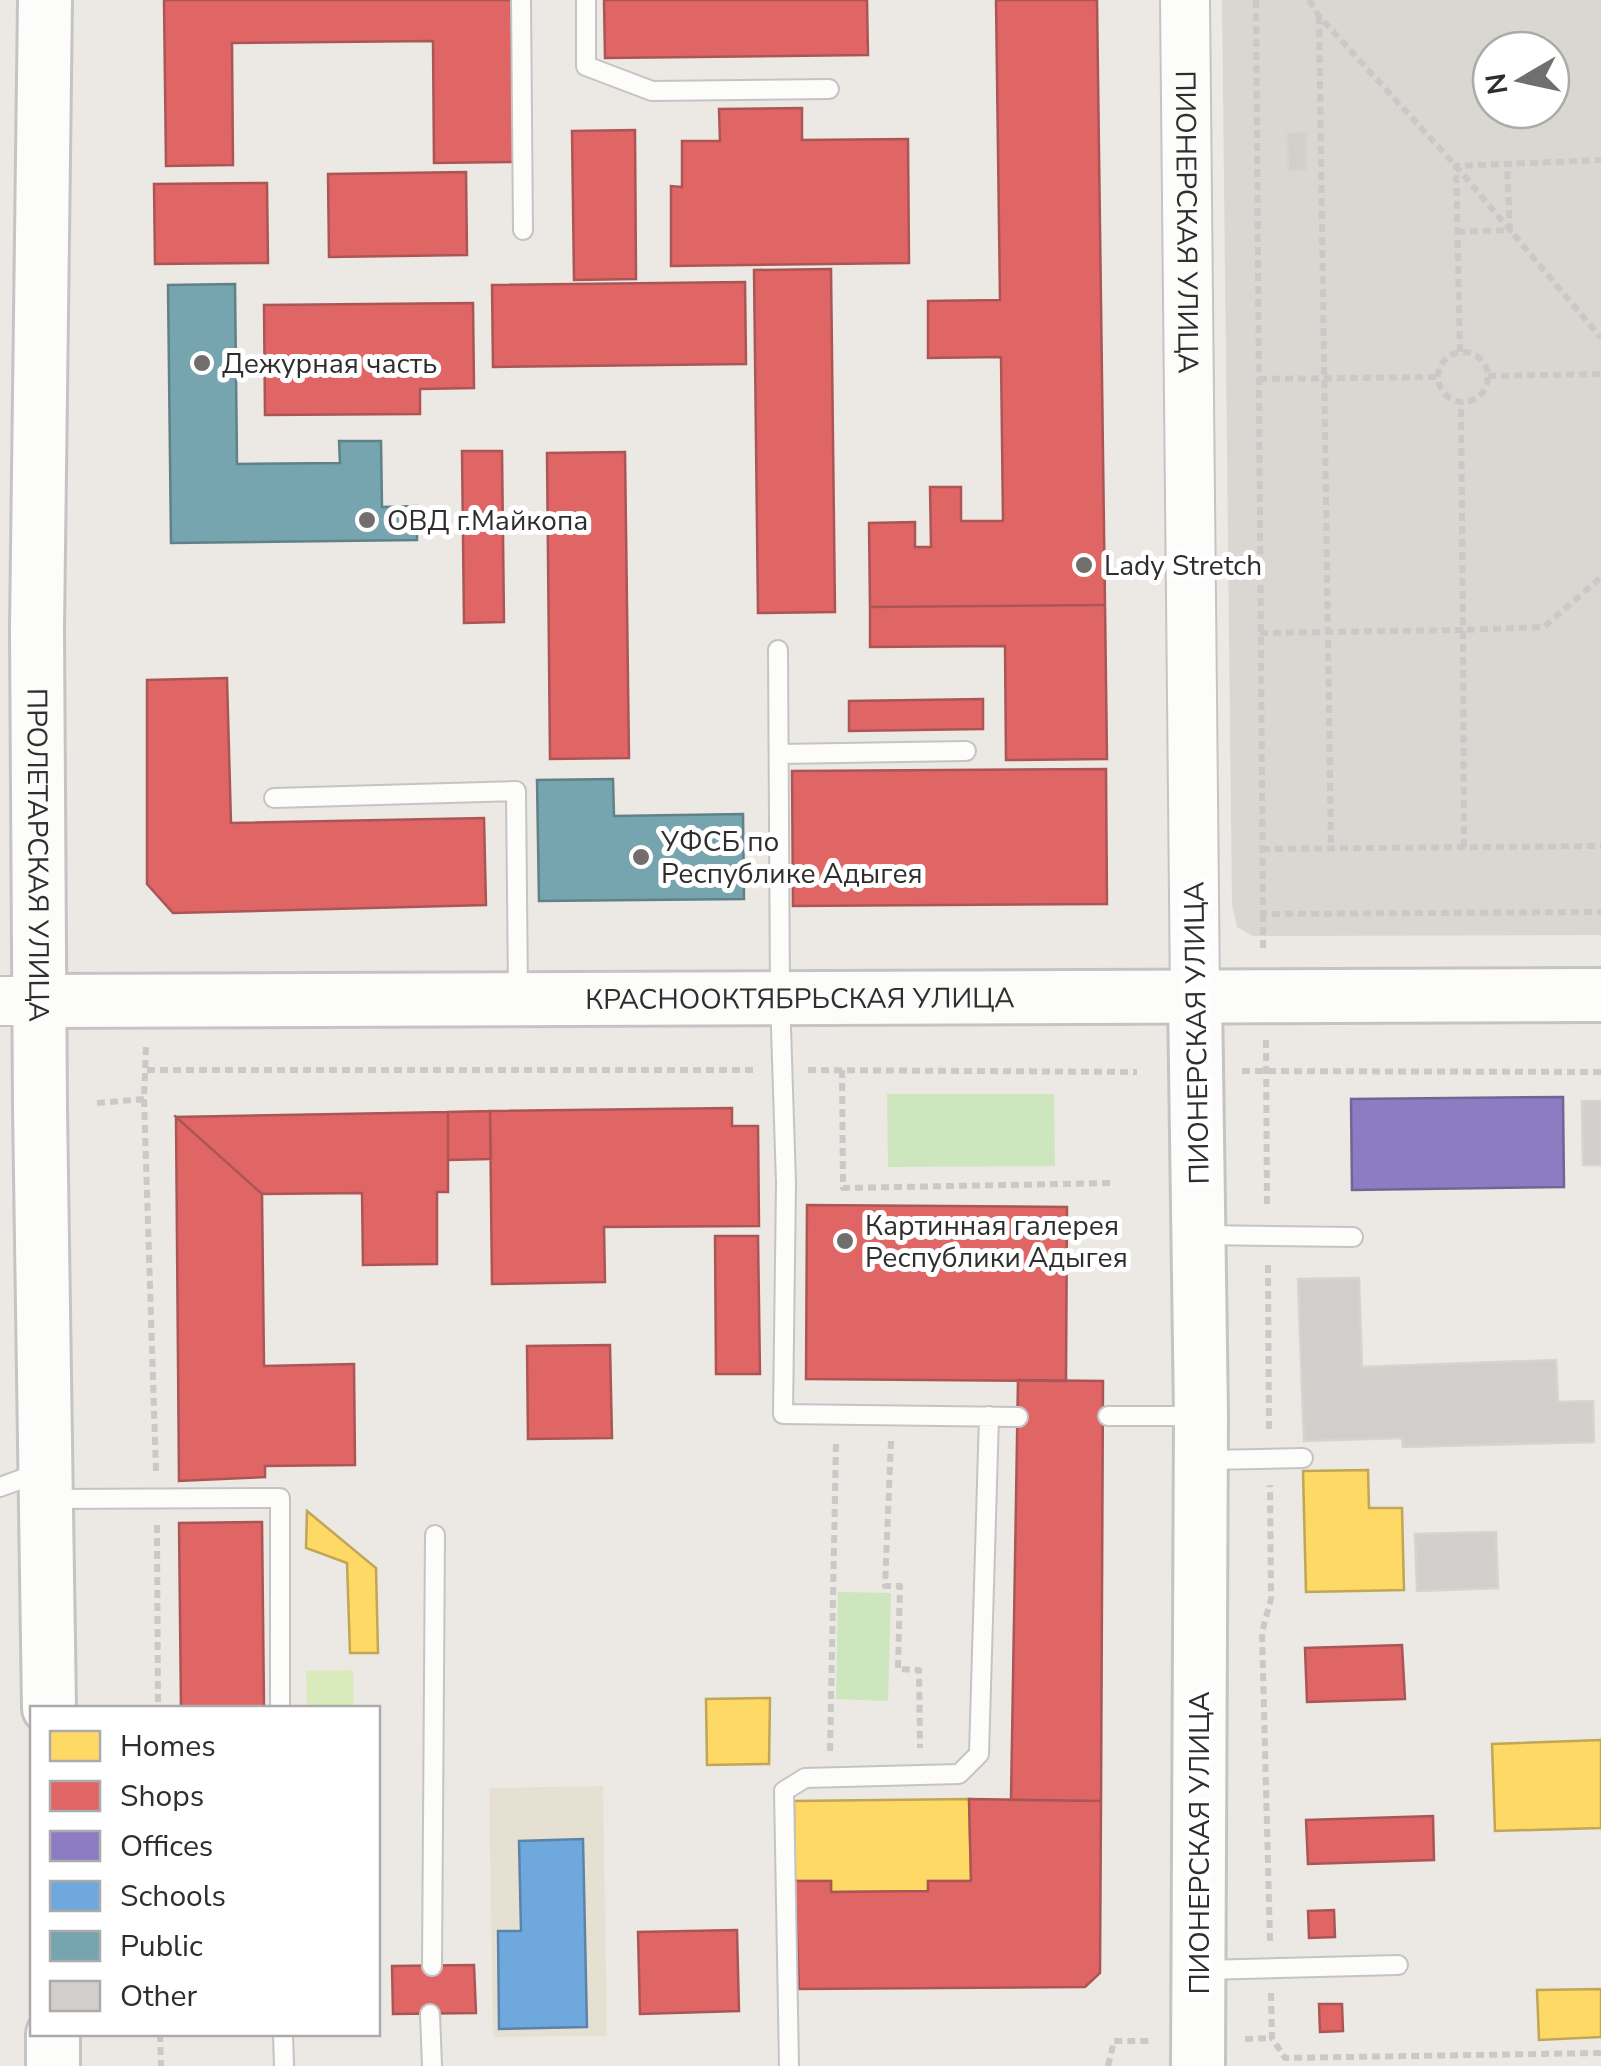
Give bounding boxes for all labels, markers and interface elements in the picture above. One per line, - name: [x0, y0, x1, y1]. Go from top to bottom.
- north arrow: [1471, 30, 1571, 130]
- street label: ПИОНЕРСКАЯ УЛИЦА: [1166, 70, 1207, 374]
- text: N: [1477, 70, 1518, 97]
- place label: Дежурная часть: [222, 345, 437, 383]
- marker: Дежурная часть: [191, 352, 213, 374]
- place label: ОВД г.Майкопа: [387, 502, 588, 540]
- marker: ОВД г.Майкопа: [356, 509, 378, 531]
- place label: Lady Stretch: [1104, 547, 1262, 585]
- marker: Lady Stretch: [1073, 554, 1095, 576]
- street label: ПРОЛЕТАРСКАЯ УЛИЦА: [17, 688, 57, 1022]
- place label: УФСБ по Республике Адыгея: [660, 823, 923, 893]
- marker: УФСБ по Республике Адыгея: [630, 846, 652, 868]
- street label: ПИОНЕРСКАЯ УЛИЦА: [1175, 881, 1219, 1185]
- street label: КРАСНООКТЯБРЬСКАЯ УЛИЦА: [585, 979, 1015, 1019]
- place label: Картинная галерея Республики Адыгея: [865, 1207, 1128, 1277]
- marker: Картинная галерея Республики Адыгея: [834, 1230, 856, 1252]
- street label: ПИОНЕРСКАЯ УЛИЦА: [1181, 1691, 1219, 1995]
- legend: [30, 1706, 380, 2036]
- text: Homes: [120, 1726, 216, 1767]
- text: Shops: [120, 1776, 204, 1817]
- text: Offices: [120, 1826, 213, 1867]
- text: Schools: [120, 1876, 226, 1917]
- text: Public: [120, 1926, 203, 1967]
- text: Other: [120, 1976, 198, 2017]

